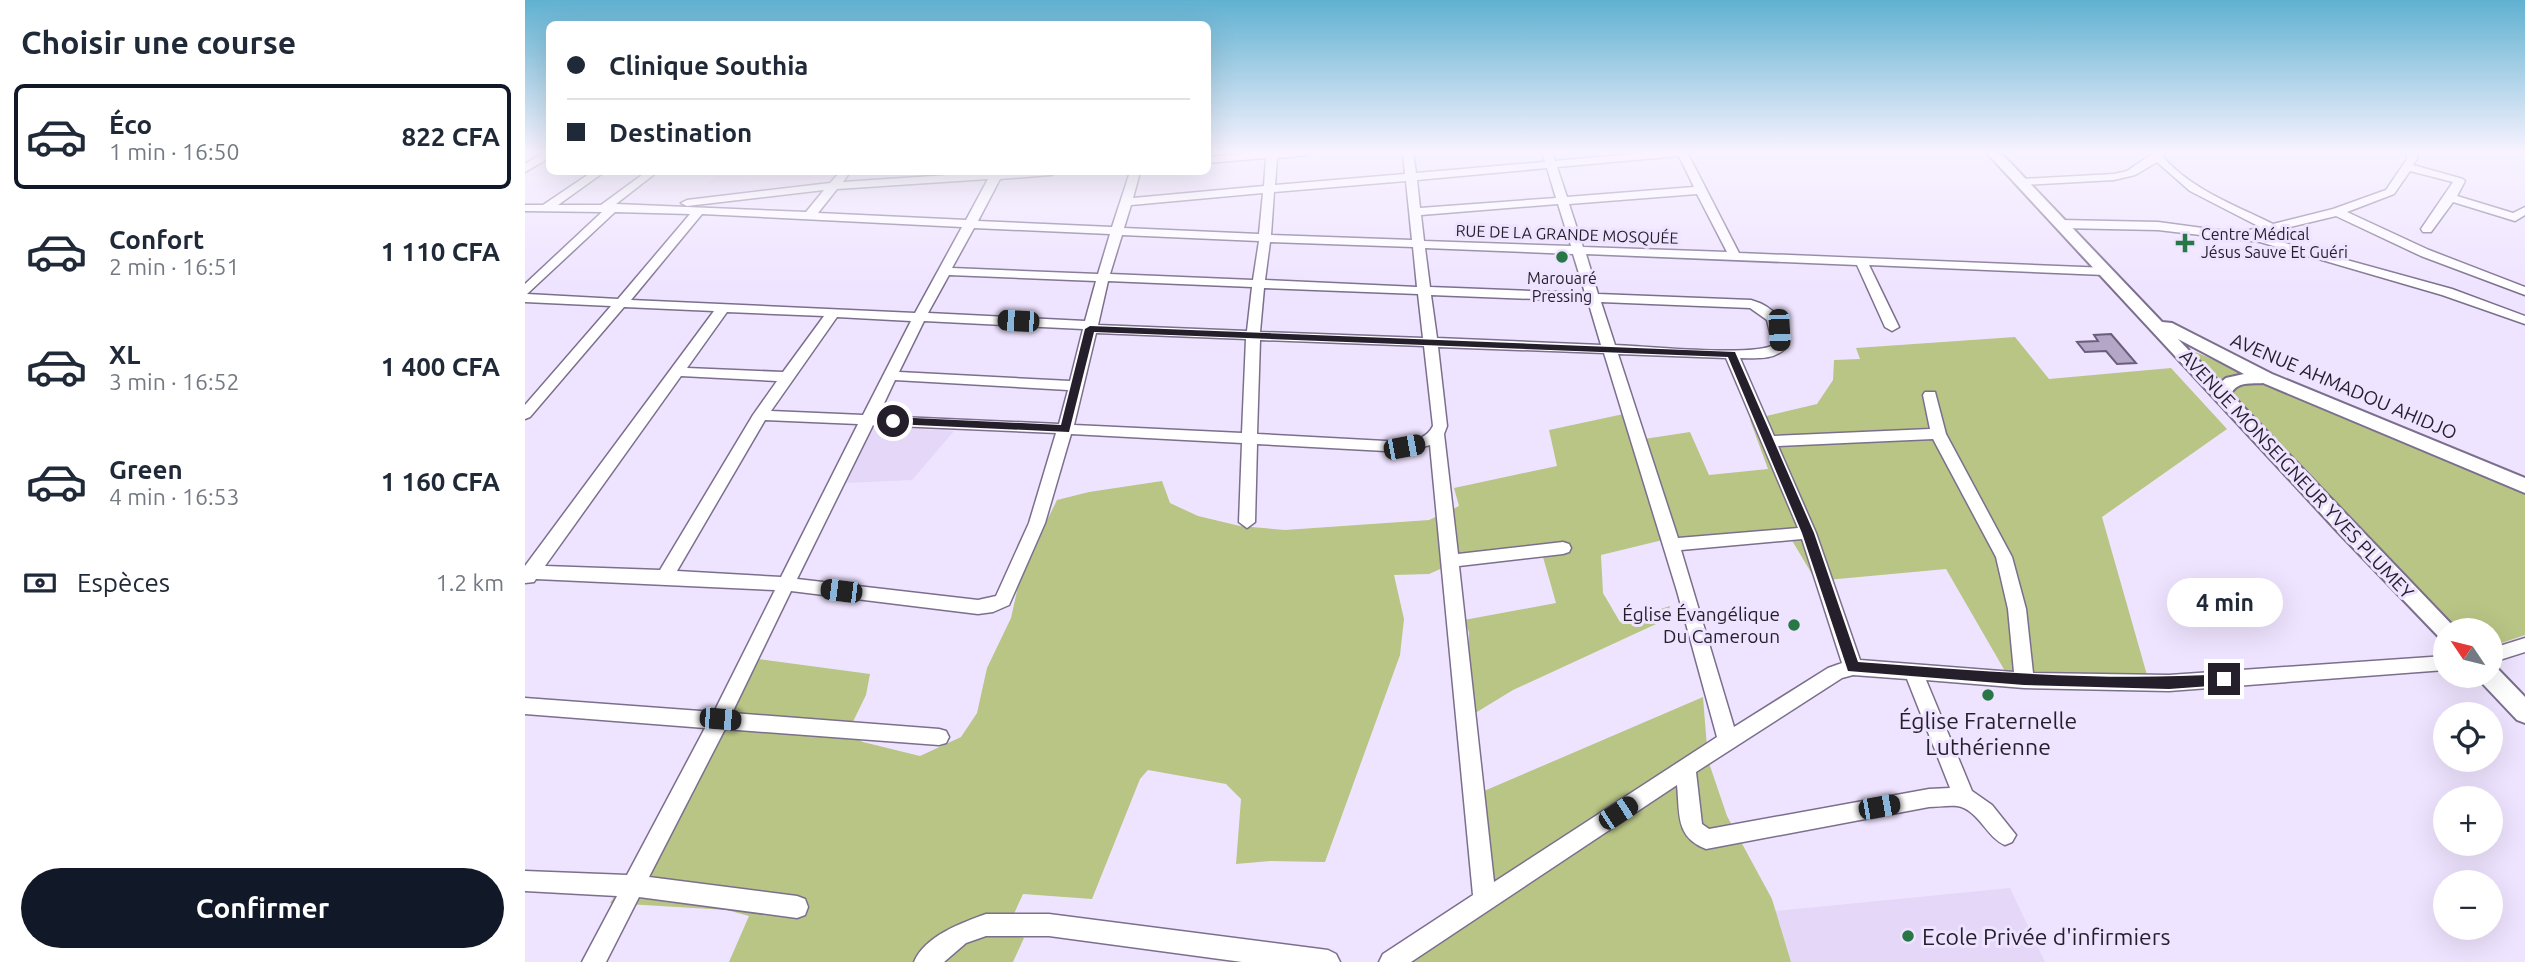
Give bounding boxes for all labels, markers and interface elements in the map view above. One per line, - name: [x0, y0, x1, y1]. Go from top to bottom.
- text: Choisir une course: [21, 24, 296, 60]
- text: Clinique Southia: [609, 51, 808, 80]
- icon: car: [25, 105, 88, 168]
- text: Éco: [109, 110, 152, 139]
- text: Destination: [609, 118, 752, 147]
- text: 822 CFA: [402, 122, 500, 151]
- text: 1 min · 16:50: [109, 139, 240, 164]
- street label: RUE DE LA GRANDE MOSQUÉE: [1455, 219, 1679, 247]
- icon: car: [25, 220, 88, 283]
- text: Confort: [109, 225, 204, 254]
- place label: Centre Médical Jésus Sauve Et Guéri: [2201, 225, 2348, 261]
- marker: Centre Médical Jésus Sauve Et Guéri: [2175, 233, 2195, 253]
- text: 1 110 CFA: [381, 237, 500, 266]
- marker: Marouaré Pressing: [1554, 249, 1570, 265]
- text: 2 min · 16:51: [109, 254, 240, 279]
- place label: Marouaré Pressing: [1527, 269, 1597, 305]
- car: [1768, 308, 1791, 352]
- car: [997, 309, 1040, 333]
- street label: AVENUE AHMADOU AHIDJO: [2228, 328, 2460, 444]
- icon: car: [25, 335, 88, 398]
- text: XL: [109, 340, 140, 369]
- street label: AVENUE MONSEIGNEUR YVES PLUMEY: [2176, 345, 2418, 603]
- text: 1 400 CFA: [381, 352, 500, 381]
- text: 3 min · 16:52: [109, 369, 240, 394]
- route start: [877, 405, 909, 437]
- car: [1382, 433, 1427, 461]
- icon: car: [25, 450, 88, 513]
- text: Green: [109, 455, 183, 484]
- text: 1 160 CFA: [381, 467, 500, 496]
- text: 4 min · 16:53: [109, 484, 240, 509]
- icon: cash: [21, 564, 59, 602]
- text: Espèces: [77, 568, 170, 597]
- text: 1.2 km: [436, 570, 504, 595]
- car: [819, 578, 864, 604]
- callout: 4 min: [2166, 578, 2282, 626]
- text: 4 min: [2196, 590, 2254, 615]
- place label: Église Évangélique Du Cameroun: [1622, 603, 1780, 647]
- marker: Église Évangélique Du Cameroun: [1786, 617, 1802, 633]
- north arrow: [2433, 618, 2503, 688]
- map controls: [2433, 618, 2503, 940]
- route end: [2208, 663, 2240, 695]
- marker: Église Fraternelle Luthérienne: [1980, 687, 1996, 703]
- button: locate: [2433, 702, 2503, 772]
- car: [699, 707, 742, 731]
- place label: Église Fraternelle Luthérienne: [1899, 707, 2077, 759]
- button: +: [2433, 786, 2503, 856]
- car: [1595, 793, 1642, 833]
- car: [1857, 793, 1902, 821]
- button: Confirmer: [21, 868, 504, 948]
- button: −: [2433, 870, 2503, 940]
- place label: Ecole Privée d'infirmiers: [1922, 924, 2170, 949]
- marker: Ecole Privée d'infirmiers: [1900, 928, 1916, 944]

